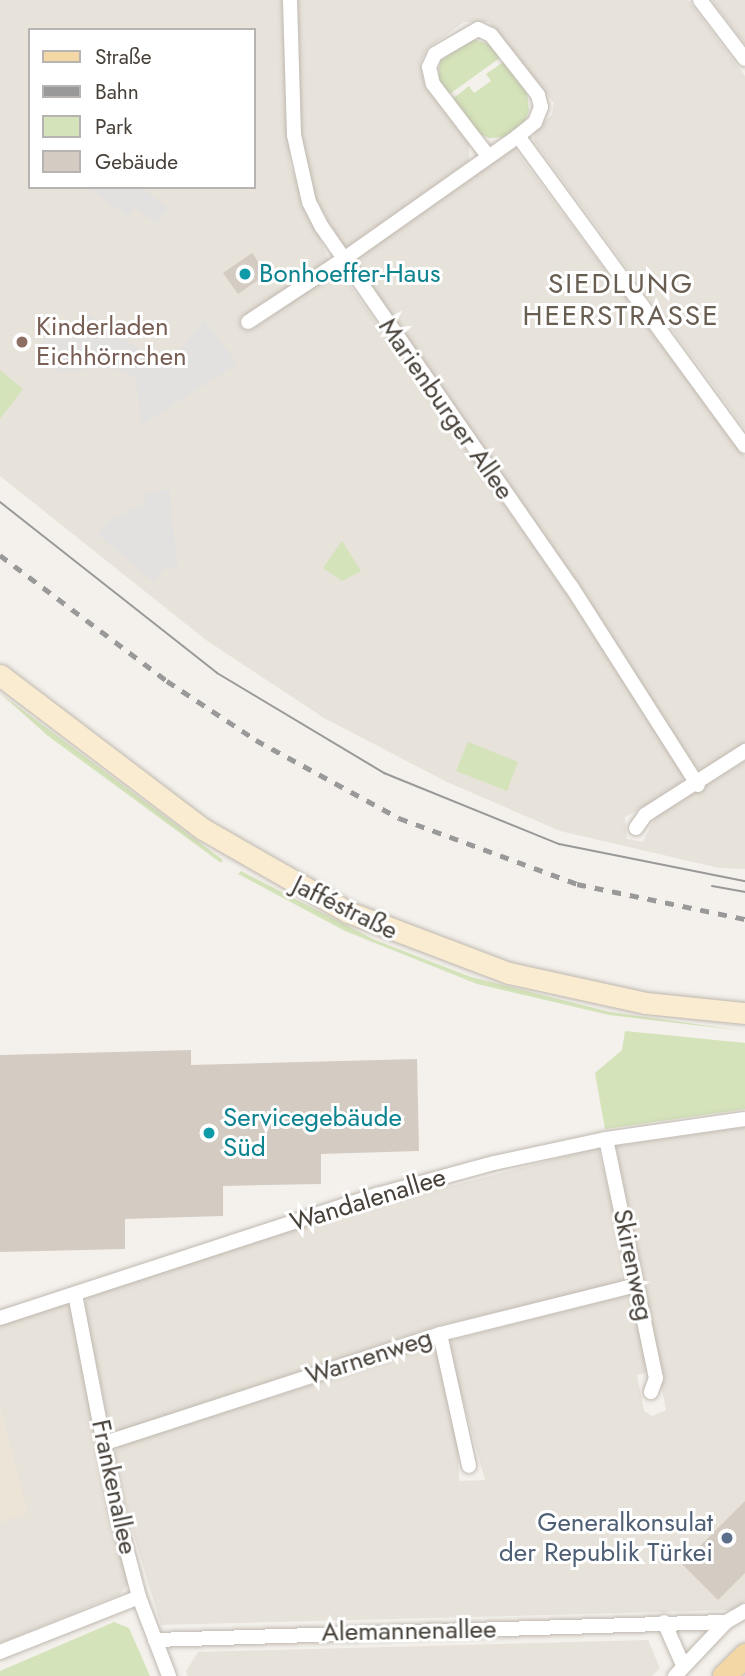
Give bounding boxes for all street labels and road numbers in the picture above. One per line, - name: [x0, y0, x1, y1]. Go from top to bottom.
- street label: Marienburger Allee: [372, 312, 520, 506]
- street label: Jafféstraße: [287, 869, 403, 947]
- street label: Wandalenallee: [287, 1162, 449, 1238]
- street label: Skirenweg: [606, 1206, 660, 1324]
- street label: Warnenweg: [302, 1322, 436, 1392]
- street label: Frankenallee: [85, 1417, 143, 1557]
- street label: Alemannenallee: [321, 1614, 497, 1648]

